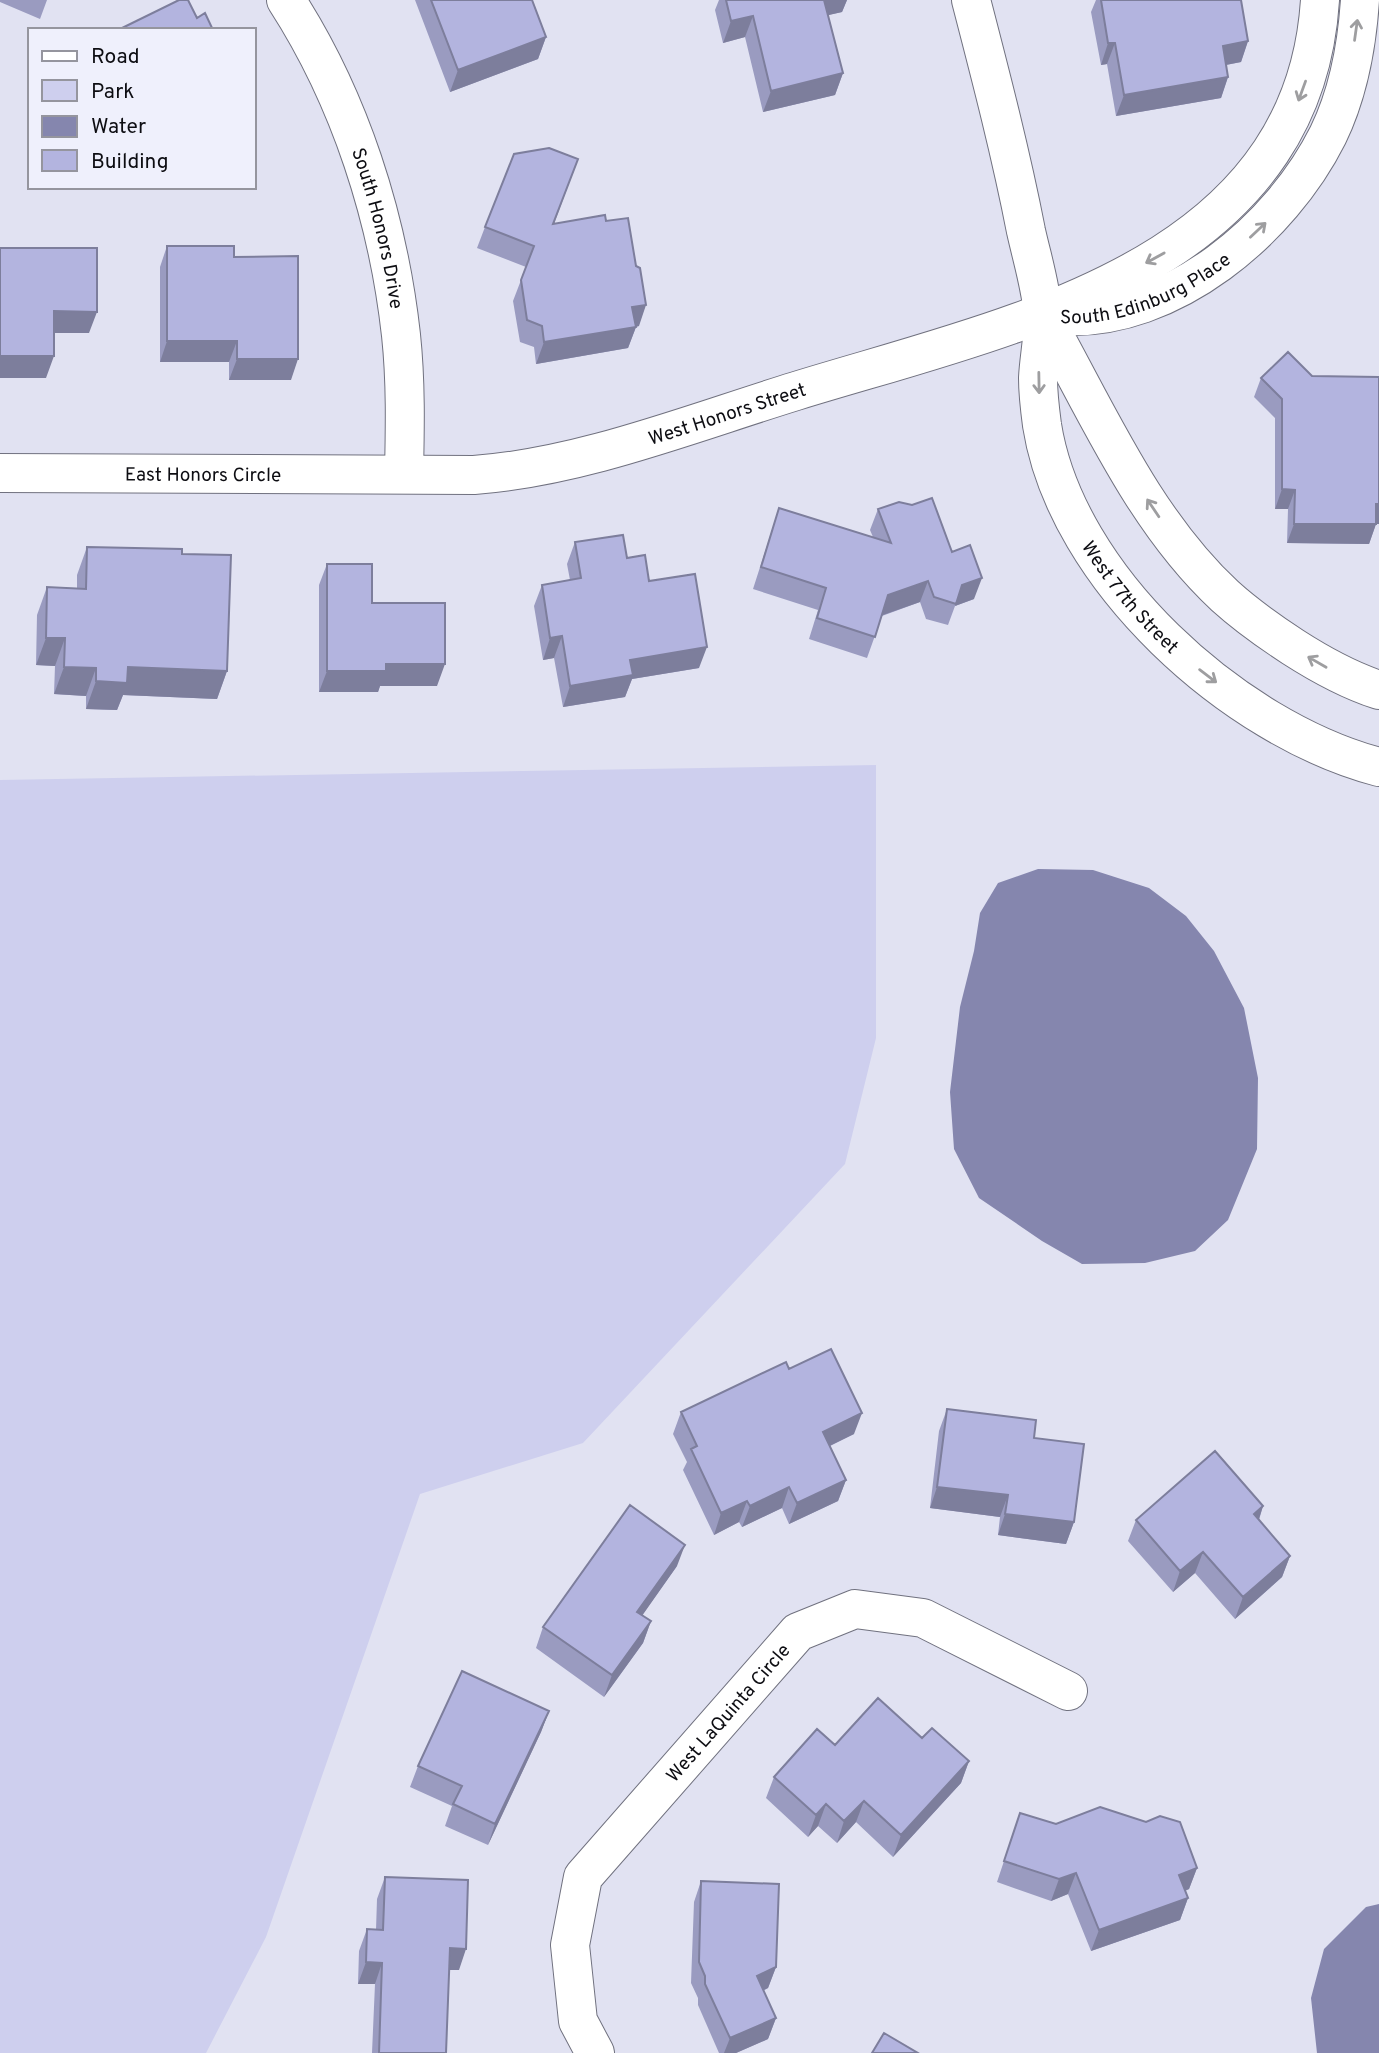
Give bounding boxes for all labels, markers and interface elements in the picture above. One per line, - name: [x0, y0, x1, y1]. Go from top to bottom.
- one-way arrow: [1350, 19, 1363, 42]
- legend: [28, 28, 256, 189]
- text: Road: [91, 44, 140, 71]
- text: Park: [91, 79, 134, 106]
- one-way arrow: [1295, 79, 1307, 101]
- text: Water: [91, 114, 146, 141]
- street label: South Honors Drive: [345, 145, 408, 311]
- text: Building: [91, 149, 169, 176]
- one-way arrow: [1249, 221, 1266, 238]
- street label: South Edinburg Place: [1059, 248, 1236, 330]
- one-way arrow: [1146, 251, 1166, 265]
- one-way arrow: [1032, 371, 1046, 394]
- street label: West Honors Street: [646, 379, 809, 452]
- street label: East Honors Circle: [125, 464, 281, 488]
- one-way arrow: [1145, 499, 1159, 519]
- street label: West 77th Street: [1075, 537, 1183, 660]
- one-way arrow: [1308, 655, 1328, 669]
- one-way arrow: [1198, 669, 1217, 684]
- street label: West LaQuinta Circle: [662, 1639, 796, 1788]

